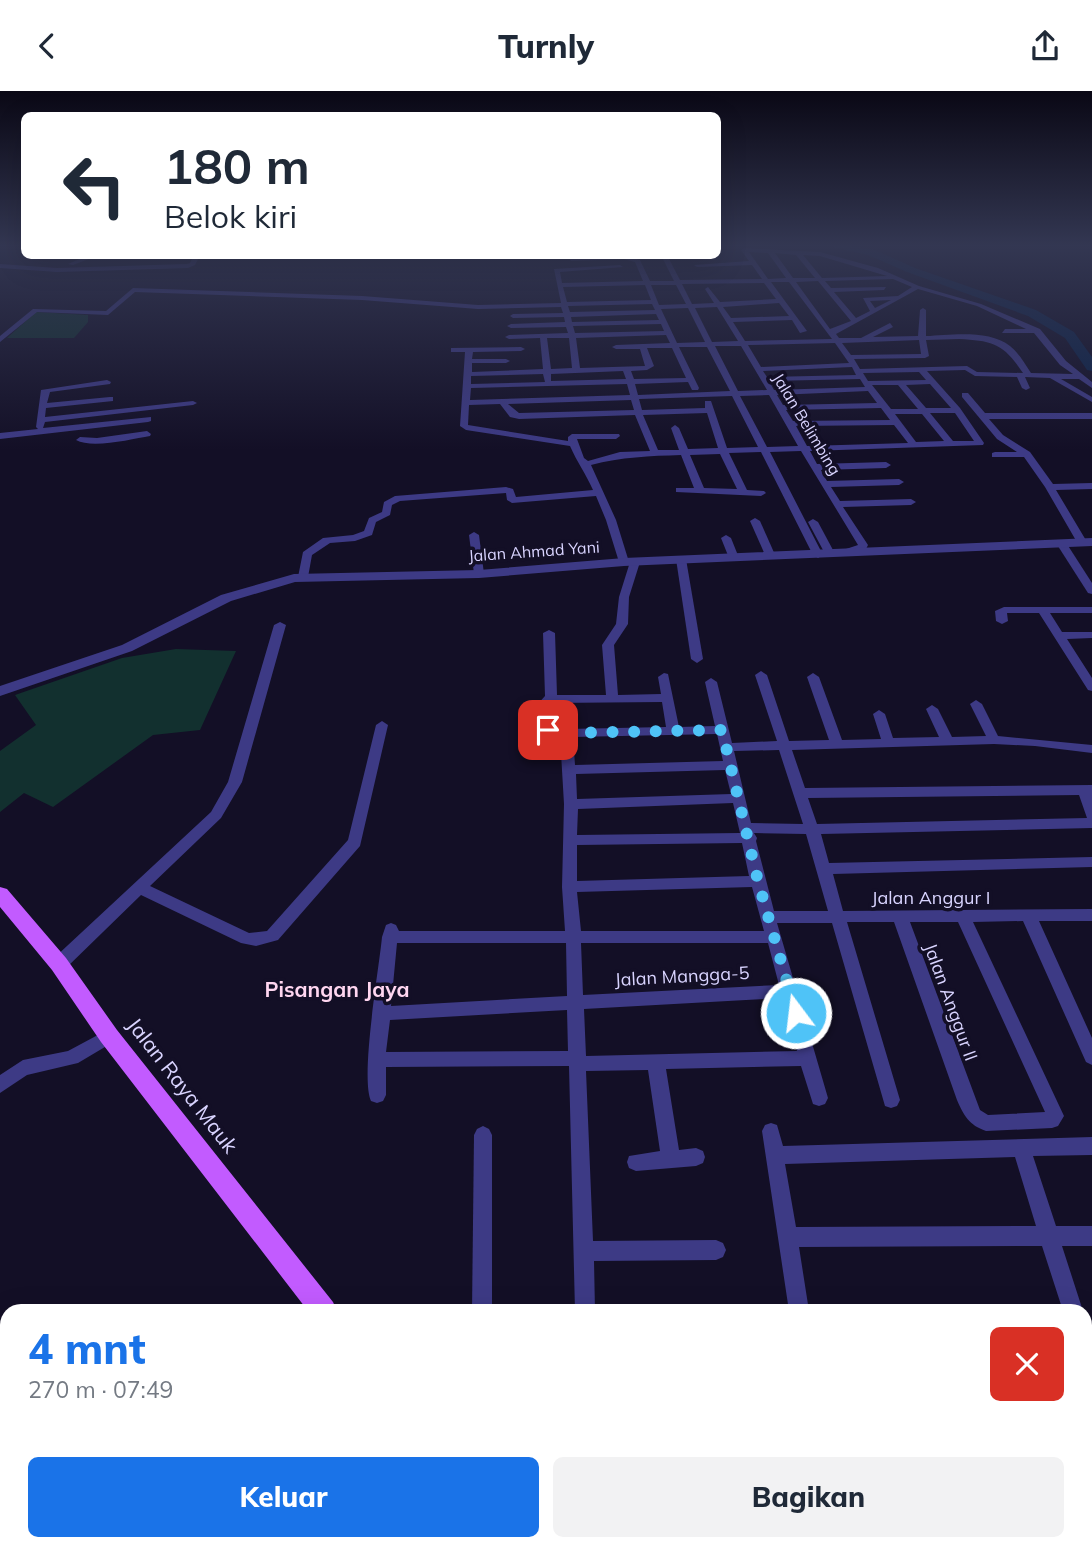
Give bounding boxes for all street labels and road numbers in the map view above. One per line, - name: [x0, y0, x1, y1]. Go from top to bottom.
- street label: Jalan Belimbing: [769, 369, 845, 479]
- street label: Jalan Ahmad Yani: [468, 536, 600, 566]
- street label: Jalan Anggur I: [872, 886, 990, 909]
- street label: Jalan Anggur II: [919, 940, 983, 1064]
- street label: Jalan Mangga-5: [614, 961, 750, 991]
- street label: Jalan Raya Mauk: [122, 1012, 244, 1158]

